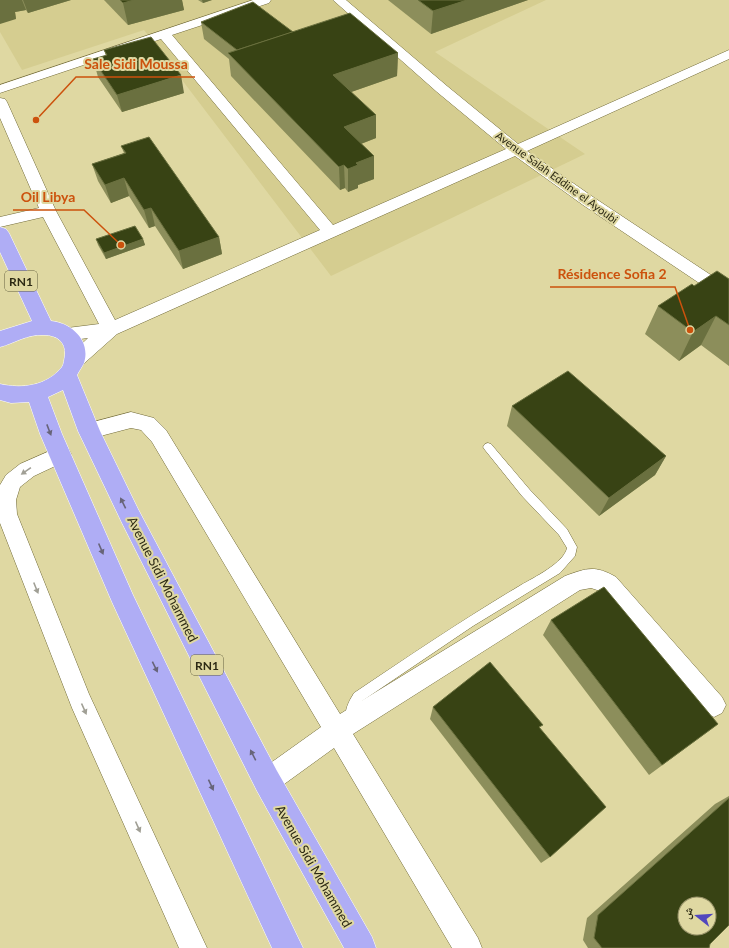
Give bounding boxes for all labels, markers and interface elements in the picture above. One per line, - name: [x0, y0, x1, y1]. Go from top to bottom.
- callout: Sale Sidi Moussa: [76, 51, 195, 77]
- text: Sale Sidi Moussa: [84, 55, 188, 72]
- street label: Avenue Salah Eddine el Ayoubi: [493, 128, 621, 226]
- callout: Oil Libya: [13, 184, 84, 210]
- text: Oil Libya: [21, 188, 75, 205]
- callout: Résidence Sofia 2: [550, 261, 675, 287]
- text: Résidence Sofia 2: [557, 265, 667, 282]
- road number: RN1: [5, 271, 37, 291]
- one-way arrow: [47, 424, 53, 436]
- one-way arrow: [20, 467, 31, 475]
- one-way arrow: [120, 497, 126, 508]
- street label: Avenue Sidi Mohammed: [124, 514, 202, 644]
- one-way arrow: [98, 544, 104, 555]
- one-way arrow: [33, 582, 39, 594]
- road number: RN1: [191, 655, 223, 675]
- one-way arrow: [152, 662, 158, 673]
- one-way arrow: [81, 703, 87, 714]
- one-way arrow: [250, 749, 256, 761]
- one-way arrow: [208, 779, 214, 790]
- street label: Avenue Sidi Mohammed: [272, 802, 356, 930]
- one-way arrow: [134, 821, 141, 833]
- north arrow: [677, 896, 717, 936]
- text: ش: [679, 905, 697, 921]

